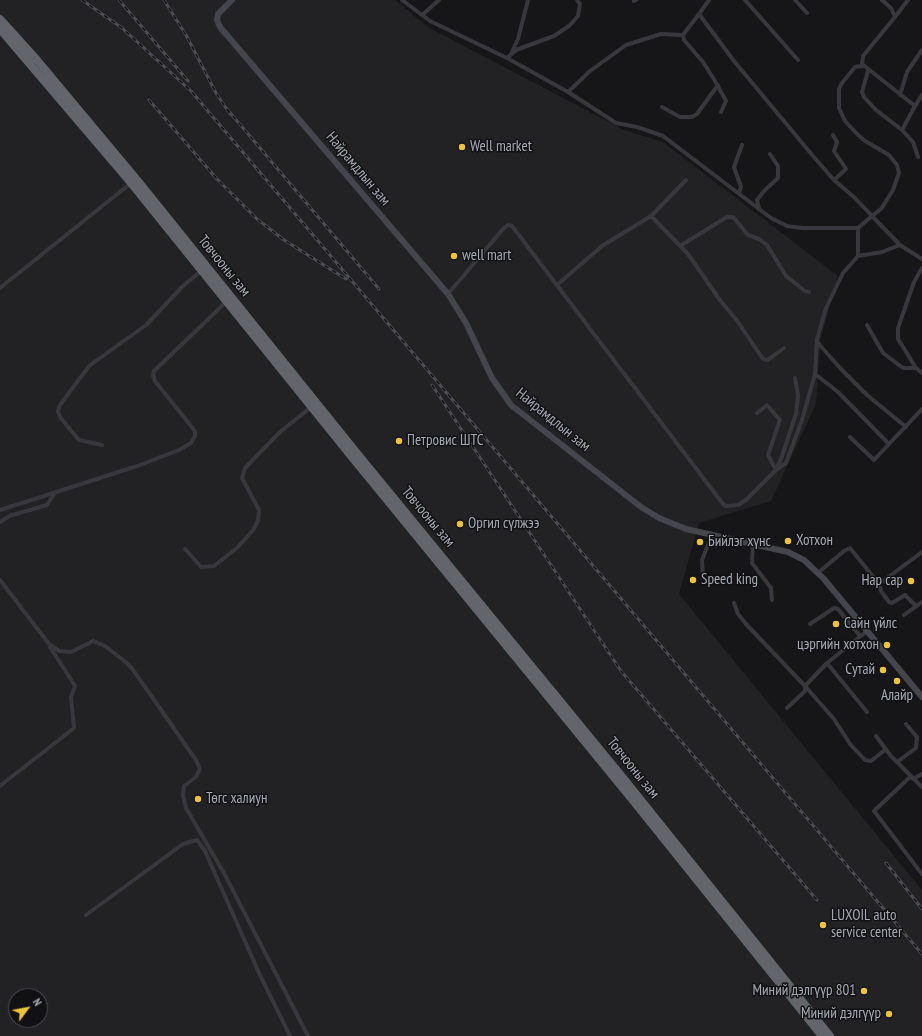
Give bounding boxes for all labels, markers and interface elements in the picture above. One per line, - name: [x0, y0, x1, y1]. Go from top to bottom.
- street label: Найрамдлын зам: [322, 128, 394, 210]
- place label: Well market: [470, 138, 532, 156]
- marker: Well market: [457, 142, 467, 152]
- street label: Товчооны зам: [194, 232, 254, 300]
- place label: well mart: [462, 247, 511, 265]
- marker: well mart: [449, 251, 459, 261]
- street label: Найрамдлын зам: [512, 384, 594, 456]
- place label: Петровис ШТС: [407, 432, 484, 450]
- marker: Петровис ШТС: [394, 436, 404, 446]
- street label: Товчооны зам: [398, 483, 458, 551]
- place label: Оргил сүлжээ: [468, 515, 539, 533]
- marker: Оргил сүлжээ: [455, 519, 465, 529]
- place label: Хотхон: [796, 532, 833, 550]
- place label: Бийлэг хүнс: [708, 533, 771, 551]
- marker: Хотхон: [783, 536, 793, 546]
- marker: Бийлэг хүнс: [695, 537, 705, 547]
- place label: Speed king: [701, 571, 758, 589]
- place label: Нар сар: [861, 572, 903, 590]
- marker: Speed king: [688, 575, 698, 585]
- marker: Нар сар: [906, 576, 916, 586]
- place label: Сайн үйлс: [844, 615, 897, 633]
- marker: Сайн үйлс: [831, 619, 841, 629]
- place label: цэргийн хотхон: [797, 636, 879, 654]
- marker: цэргийн хотхон: [882, 640, 892, 650]
- place label: Сутай: [845, 661, 875, 679]
- marker: Сутай: [878, 665, 888, 675]
- marker: Алайр: [892, 676, 902, 686]
- place label: Алайр: [881, 687, 913, 705]
- street label: Товчооны зам: [603, 734, 663, 802]
- place label: Төгс халиун: [206, 790, 267, 808]
- marker: Төгс халиун: [193, 794, 203, 804]
- place label: LUXOIL auto service center: [831, 907, 902, 942]
- marker: LUXOIL auto service center: [818, 920, 828, 930]
- place label: Миний дэлгүүр 801: [752, 982, 856, 1000]
- marker: Миний дэлгүүр 801: [859, 986, 869, 996]
- north arrow: [8, 988, 48, 1028]
- text: N: [30, 996, 45, 1008]
- place label: Миний дэлгүүр: [801, 1005, 881, 1023]
- marker: Миний дэлгүүр: [884, 1009, 894, 1019]

